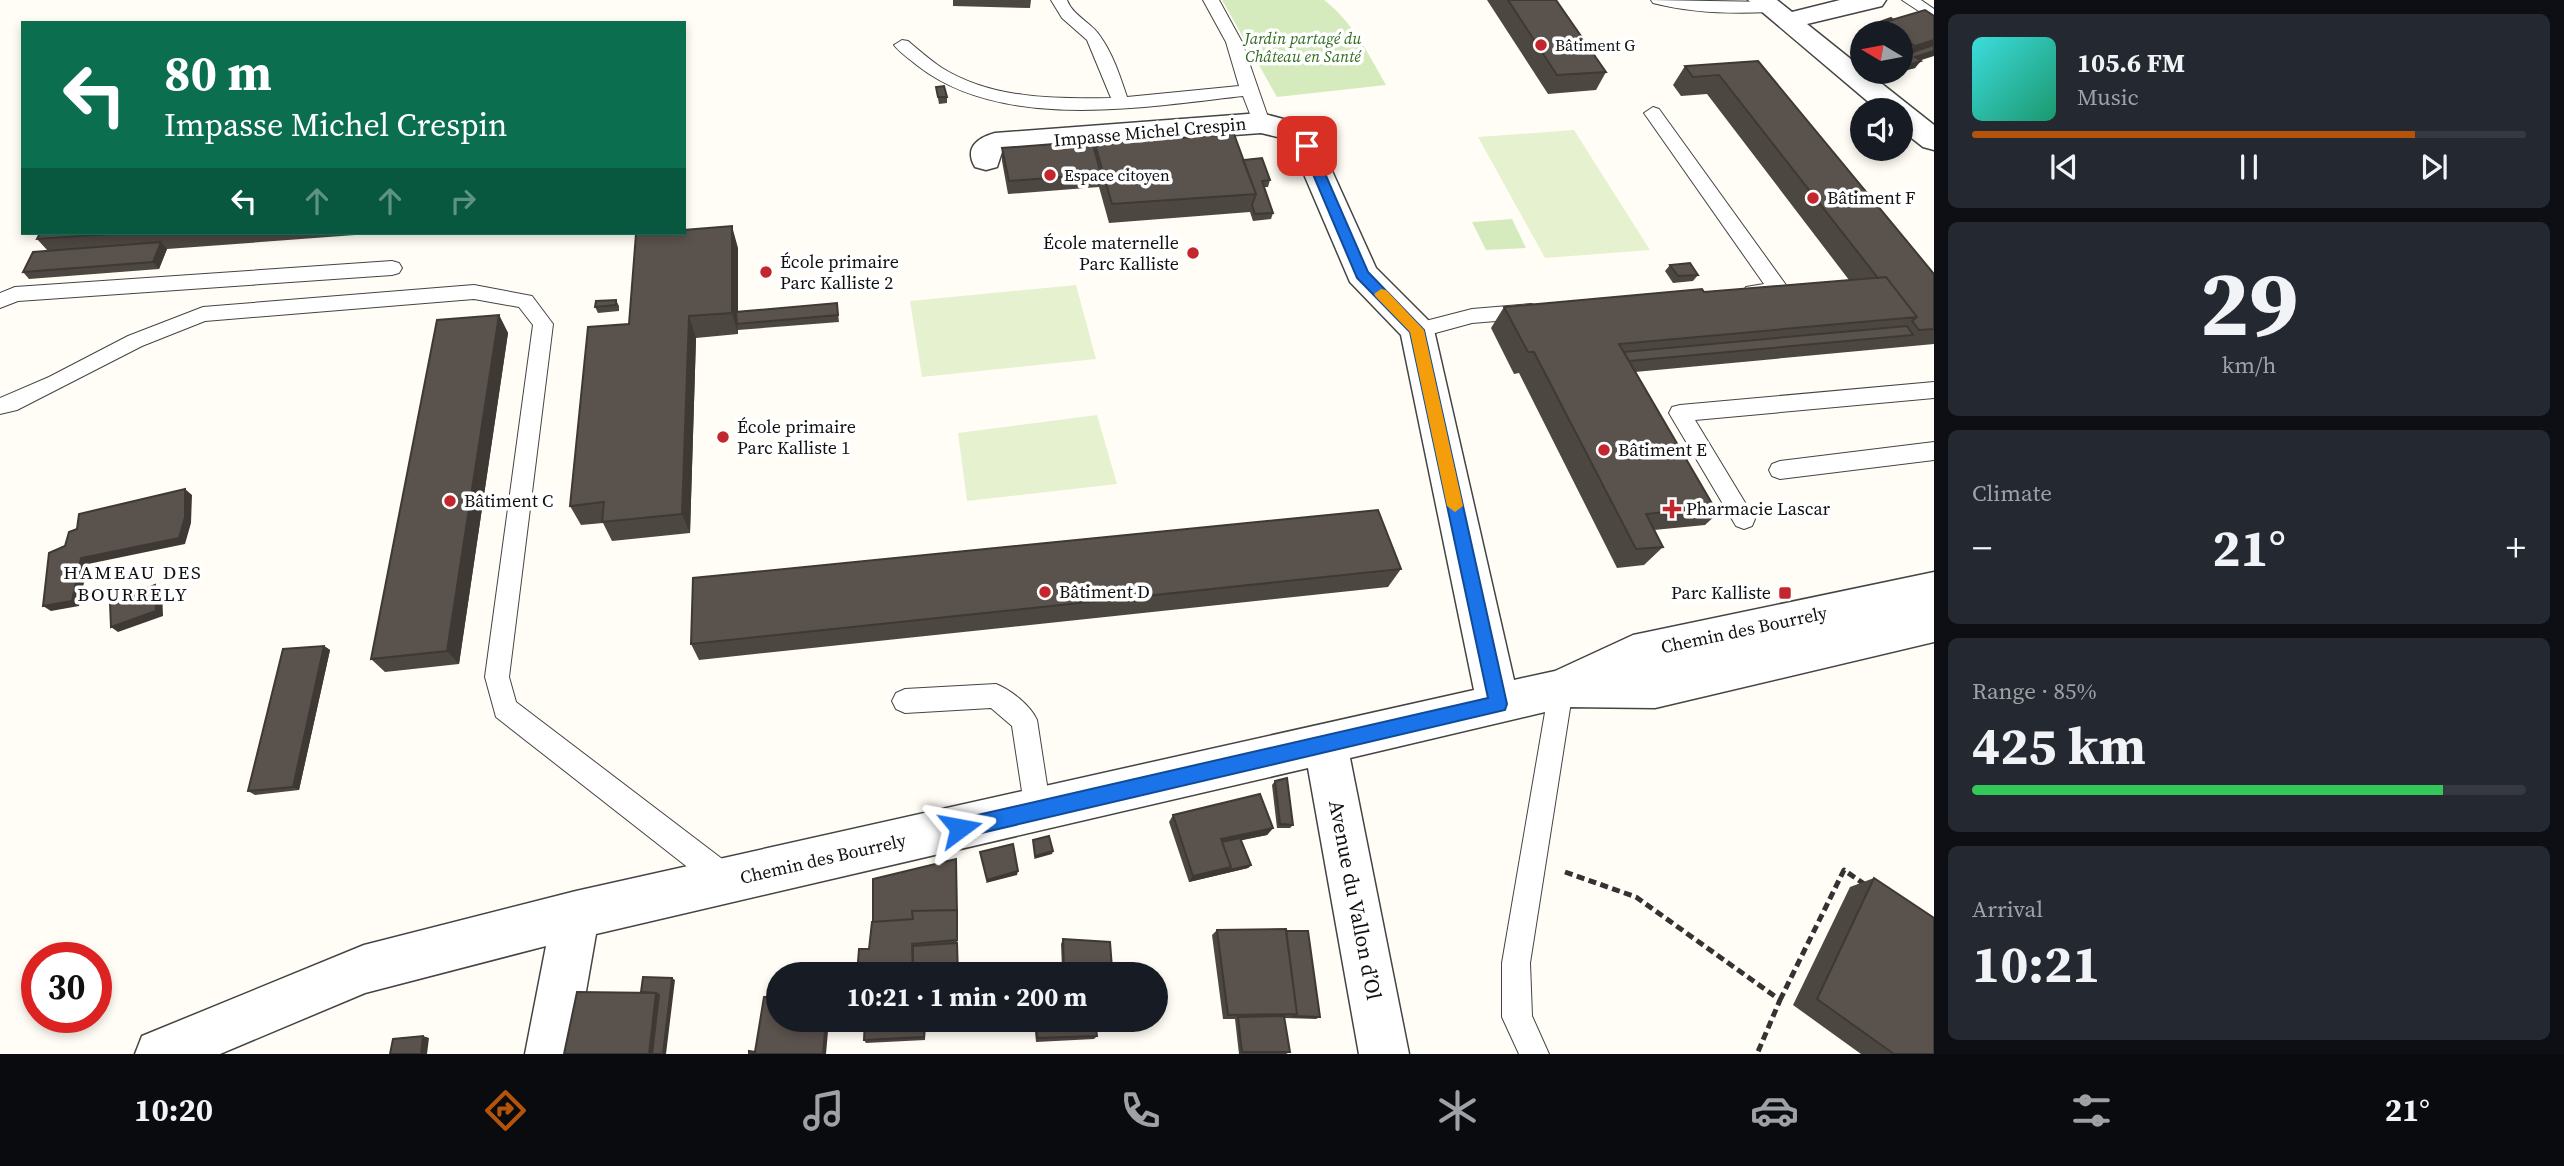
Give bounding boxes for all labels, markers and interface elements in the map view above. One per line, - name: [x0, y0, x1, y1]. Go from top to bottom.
- north arrow: [1850, 21, 1913, 84]
- map controls: [1850, 21, 1913, 161]
- park label: Jardin partagé du Château en Santé: [1243, 27, 1362, 67]
- place label: Bâtiment G: [1555, 34, 1635, 56]
- marker: Bâtiment G: [1533, 37, 1549, 53]
- text: 80 m: [164, 39, 272, 106]
- text: 105.6 FM: [2077, 45, 2185, 81]
- icon: left: [49, 49, 140, 140]
- text: Music: [2077, 81, 2139, 113]
- button: sound: [1850, 98, 1913, 161]
- text: Impasse Michel Crespin: [164, 103, 508, 147]
- street label: Impasse Michel Crespin: [1053, 111, 1247, 152]
- pin: [1277, 116, 1337, 176]
- icon: arrive: [1288, 127, 1326, 165]
- icon: previous: [2045, 148, 2083, 186]
- icon: pause: [2230, 148, 2268, 186]
- icon: next: [2415, 148, 2453, 186]
- place label: Espace citoyen: [1064, 164, 1170, 186]
- marker: Espace citoyen: [1042, 167, 1058, 183]
- icon: left: [225, 182, 263, 220]
- icon: ahead: [298, 182, 336, 220]
- icon: ahead: [371, 182, 409, 220]
- icon: right: [444, 182, 482, 220]
- place label: Bâtiment F: [1827, 185, 1915, 210]
- marker: Bâtiment F: [1805, 190, 1821, 206]
- place label: École maternelle Parc Kalliste: [1043, 230, 1179, 276]
- text: 29: [2200, 241, 2298, 365]
- marker: École maternelle Parc Kalliste: [1185, 245, 1201, 261]
- place label: École primaire Parc Kalliste 2: [780, 249, 899, 295]
- marker: École primaire Parc Kalliste 2: [758, 264, 774, 280]
- text: km/h: [2222, 349, 2276, 381]
- place label: École primaire Parc Kalliste 1: [737, 414, 856, 460]
- marker: École primaire Parc Kalliste 1: [715, 429, 731, 445]
- place label: Bâtiment E: [1618, 437, 1707, 462]
- marker: Bâtiment E: [1596, 442, 1612, 458]
- text: Climate: [1972, 477, 2052, 509]
- place label: Bâtiment C: [464, 488, 553, 513]
- marker: Bâtiment C: [442, 493, 458, 509]
- place label: Pharmacie Lascar: [1686, 496, 1831, 521]
- marker: Pharmacie Lascar: [1664, 501, 1680, 517]
- text: 21°: [2212, 512, 2286, 583]
- text: −: [1972, 522, 1992, 574]
- text: +: [2506, 522, 2526, 574]
- district label: HAMEAU DES BOURRELY: [63, 559, 203, 607]
- place label: Bâtiment D: [1059, 579, 1150, 604]
- place label: Parc Kalliste: [1671, 580, 1771, 605]
- marker: Bâtiment D: [1037, 584, 1053, 600]
- marker: Parc Kalliste: [1777, 585, 1793, 601]
- street label: Chemin des Bourrely: [1658, 600, 1830, 659]
- text: Range · 85%: [1972, 675, 2097, 707]
- text: 425 km: [1972, 710, 2146, 781]
- position arrow: [923, 791, 997, 865]
- street label: Avenue du Vallon d’Ol: [1322, 797, 1389, 1002]
- street label: Chemin des Bourrely: [738, 827, 909, 890]
- text: Arrival: [1972, 893, 2043, 925]
- text: 10:21: [1972, 928, 2100, 999]
- speed limit sign: 30: [21, 942, 112, 1033]
- text: 10:21 · 1 min · 200 m: [847, 979, 1087, 1015]
- icon: directions: [481, 1086, 530, 1135]
- icon: music: [799, 1086, 848, 1135]
- icon: phone: [1116, 1086, 1165, 1135]
- icon: climate: [1433, 1086, 1482, 1135]
- icon: car: [1750, 1086, 1799, 1135]
- icon: filters: [2067, 1086, 2116, 1135]
- text: 10:20: [134, 1088, 213, 1132]
- text: 21°: [2385, 1088, 2430, 1132]

